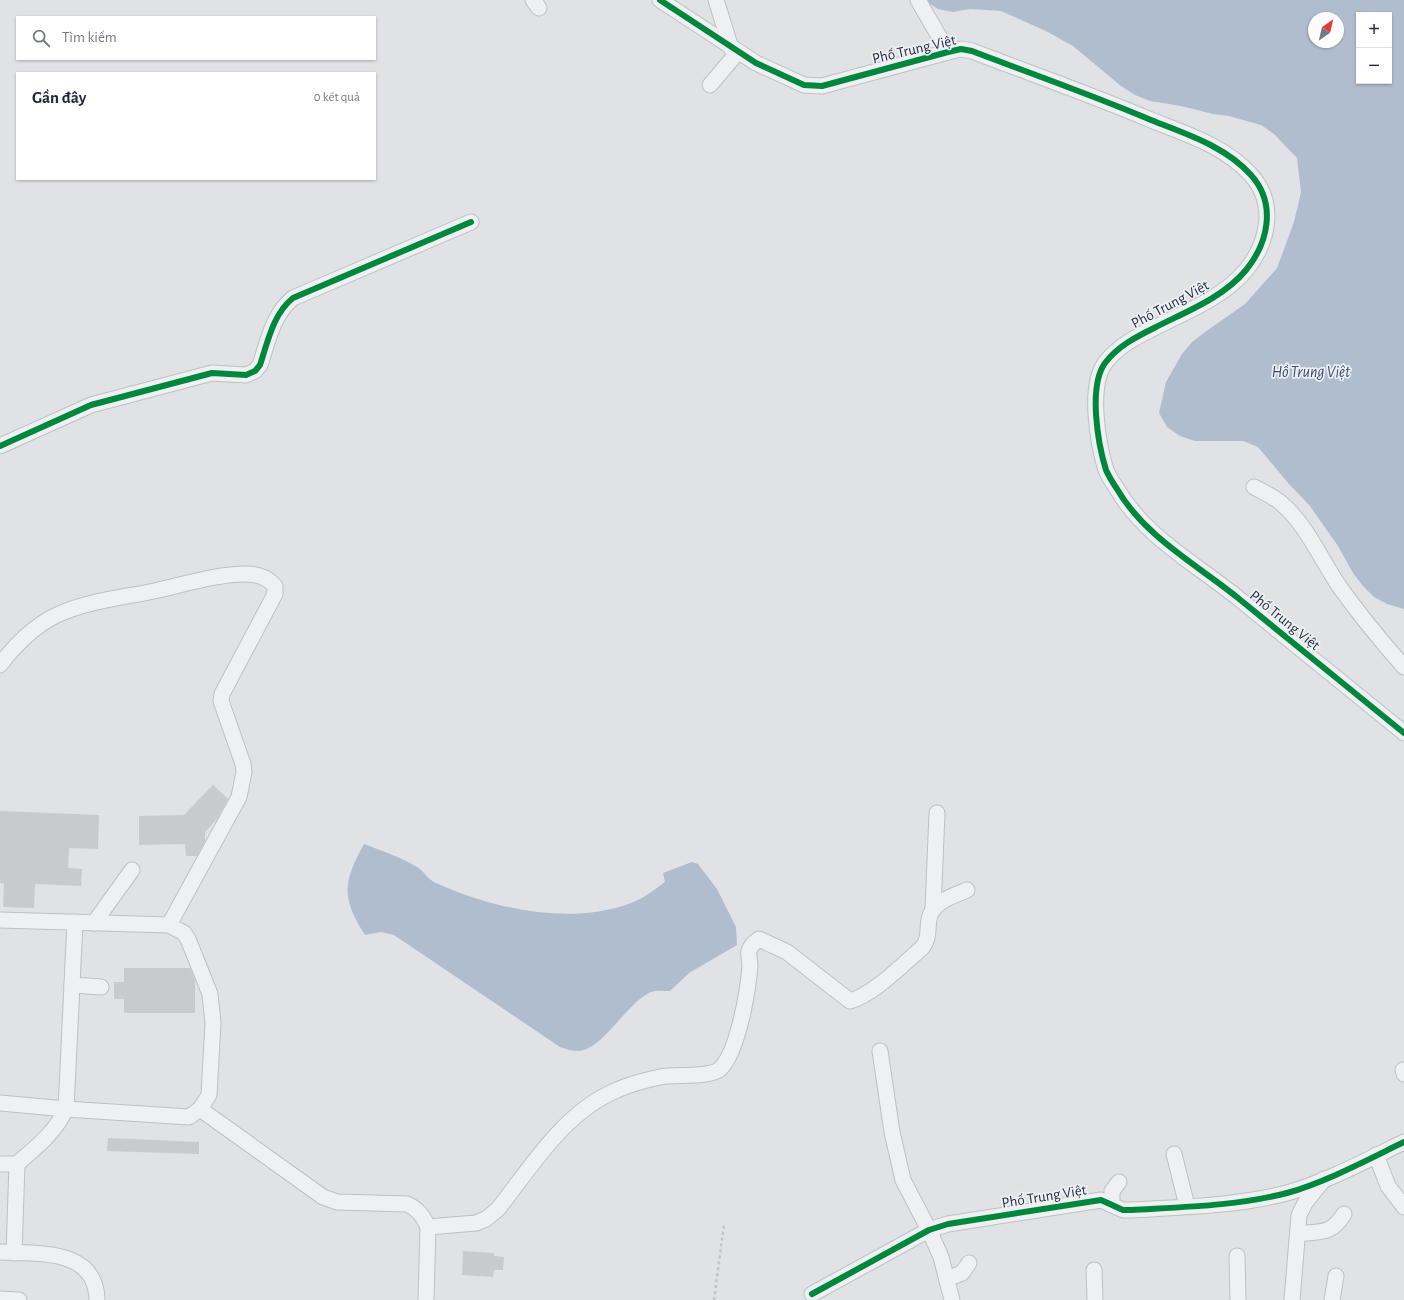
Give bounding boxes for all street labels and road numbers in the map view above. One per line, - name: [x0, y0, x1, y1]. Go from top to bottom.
- street label: Phố Trung Việt: [871, 33, 958, 66]
- street label: Phố Trung Việt: [1129, 278, 1212, 331]
- street label: Phố Trung Việt: [1247, 588, 1323, 653]
- street label: Phố Trung Việt: [1001, 1182, 1088, 1211]

